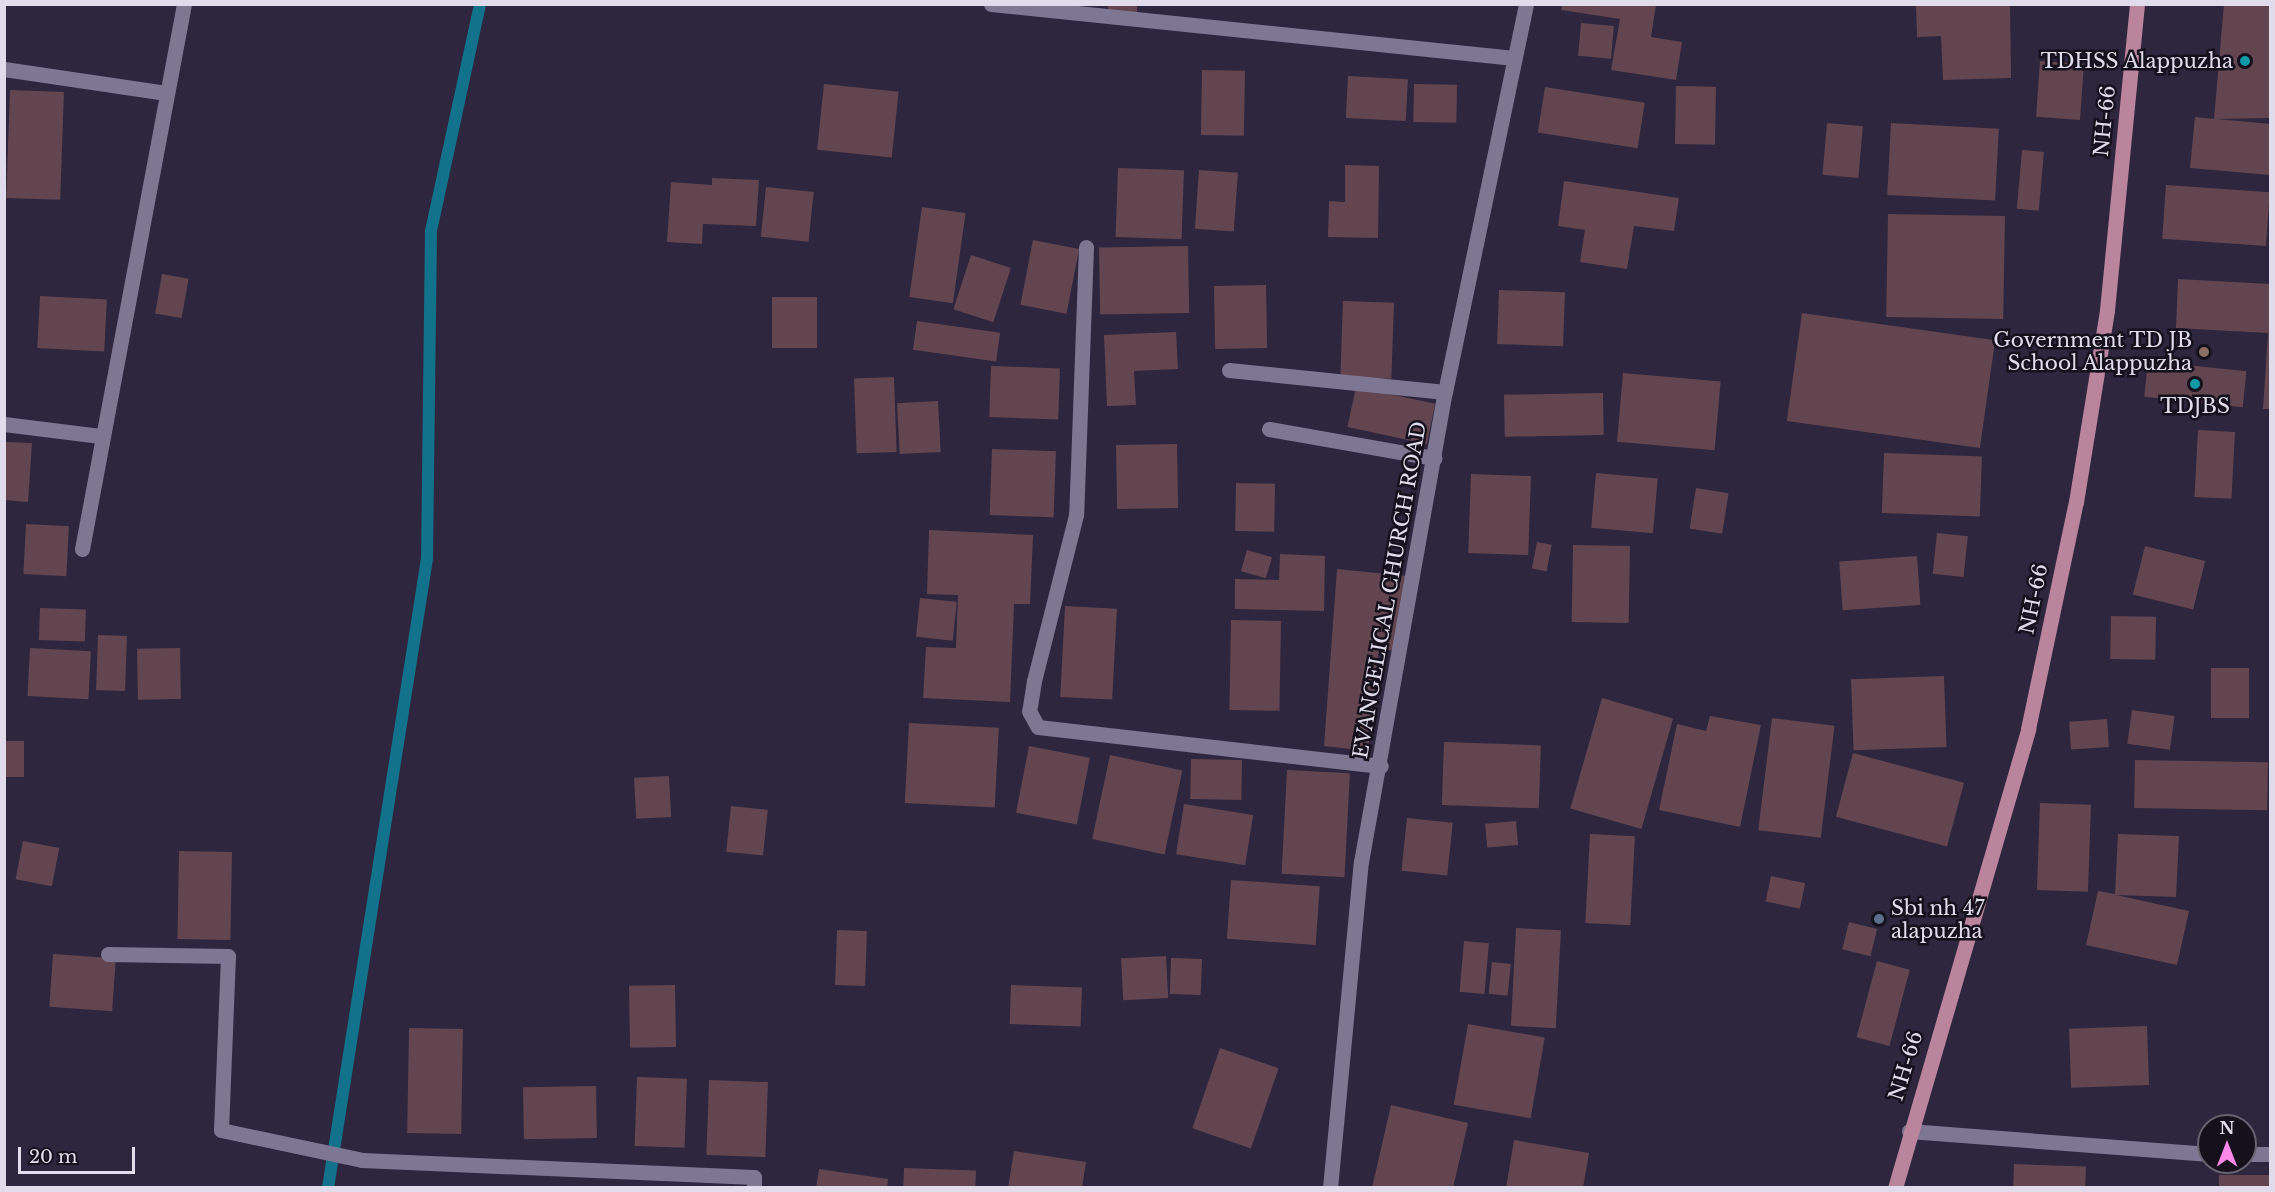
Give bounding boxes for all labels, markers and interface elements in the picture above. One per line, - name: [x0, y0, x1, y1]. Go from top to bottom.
- place label: TDHSS Alappuzha: [2040, 49, 2233, 73]
- marker: TDHSS Alappuzha: [2238, 54, 2252, 68]
- street label: NH-66: [2089, 84, 2121, 158]
- place label: Government TD JB School Alappuzha: [1993, 328, 2192, 375]
- marker: Government TD JB School Alappuzha: [2197, 345, 2211, 359]
- marker: TDJBS: [2188, 377, 2202, 391]
- place label: TDJBS: [2160, 394, 2230, 418]
- street label: EVANGELICAL CHURCH ROAD: [1348, 419, 1432, 761]
- street label: NH-66: [2015, 562, 2053, 636]
- place label: Sbi nh 47 alapuzha: [1891, 896, 1985, 943]
- marker: Sbi nh 47 alapuzha: [1872, 912, 1886, 926]
- street label: NH-66: [1884, 1028, 1928, 1104]
- north arrow: [2197, 1114, 2257, 1174]
- text: N: [2219, 1118, 2235, 1138]
- scale bar: [21, 1135, 138, 1173]
- text: 20 m: [29, 1146, 77, 1168]

